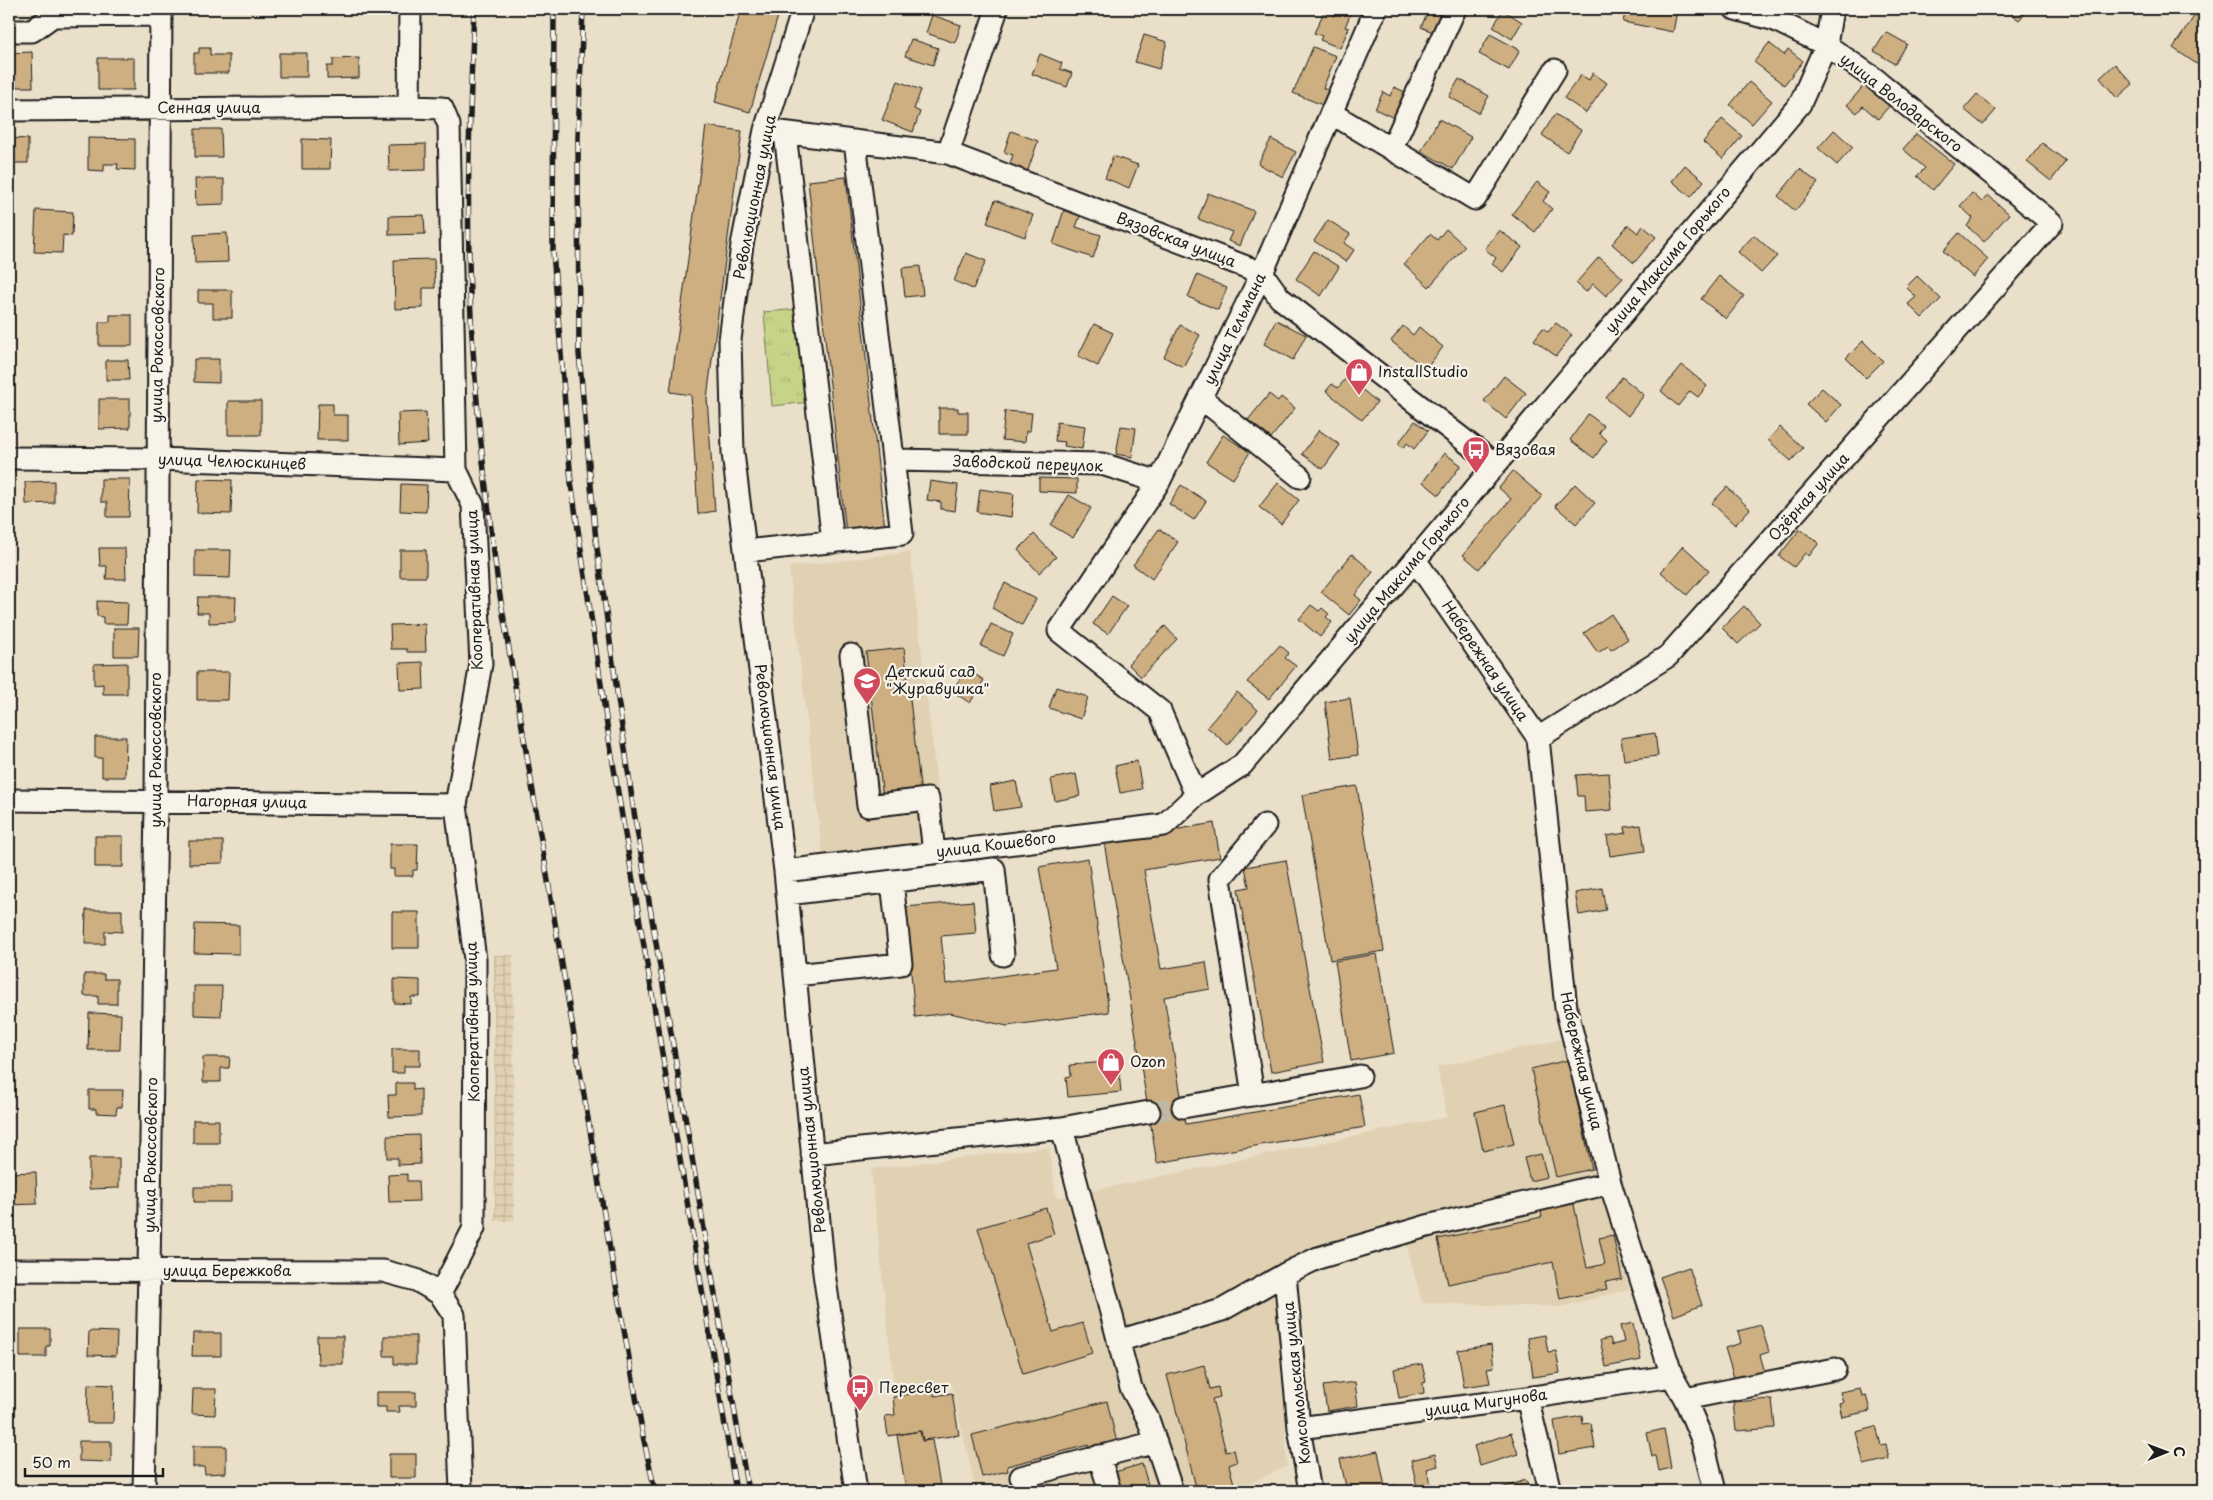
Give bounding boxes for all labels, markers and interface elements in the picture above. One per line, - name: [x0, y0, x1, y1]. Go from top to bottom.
- street label: улица Володарского: [1836, 46, 1968, 157]
- street label: Сенная улица: [157, 95, 261, 118]
- street label: Революционная улица: [726, 112, 781, 281]
- street label: улица Максима Горького: [1599, 181, 1735, 337]
- street label: Вязовская улица: [1113, 205, 1240, 272]
- street label: улица Рокоссовского: [144, 267, 169, 423]
- street label: улица Тельмана: [1197, 268, 1271, 388]
- shop icon: InstallStudio: [1344, 357, 1374, 396]
- place label: InstallStudio: [1378, 359, 1468, 382]
- bus stop icon: Вязовая: [1461, 435, 1491, 474]
- place label: Вязовая: [1495, 437, 1556, 460]
- street label: улица Челюскинцев: [157, 446, 307, 475]
- street label: Озёрная улица: [1762, 446, 1854, 545]
- street label: Заводской переулок: [953, 448, 1104, 477]
- street label: улица Максима Горького: [1338, 491, 1474, 647]
- street label: Кооперативная улица: [459, 509, 488, 671]
- street label: Набережная улица: [1437, 595, 1536, 726]
- place label: Детский сад "Журавушка": [885, 659, 989, 699]
- street label: Революционная улица: [750, 663, 793, 832]
- school or university icon: Детский сад "Журавушка": [852, 666, 882, 705]
- street label: улица Рокоссовского: [143, 672, 166, 828]
- street label: Нагорная улица: [187, 788, 308, 813]
- street label: улица Кошевого: [935, 825, 1057, 862]
- street label: Кооперативная улица: [459, 941, 484, 1103]
- street label: Набережная улица: [1555, 989, 1610, 1133]
- shop icon: Ozon: [1096, 1047, 1126, 1086]
- place label: Ozon: [1130, 1049, 1166, 1072]
- street label: Революционная улица: [790, 1065, 831, 1234]
- street label: улица Рокоссовского: [137, 1077, 162, 1233]
- street label: улица Бережкова: [163, 1258, 292, 1281]
- street label: Комсомольская улица: [1275, 1300, 1315, 1466]
- bus stop icon: Пересвет: [845, 1373, 875, 1412]
- place label: Пересвет: [879, 1375, 949, 1398]
- street label: улица Мигунова: [1423, 1381, 1549, 1421]
- north arrow: [2140, 1428, 2190, 1478]
- scale bar: [25, 1445, 162, 1477]
- text: С: [2169, 1446, 2190, 1457]
- text: 50 m: [32, 1450, 71, 1473]

